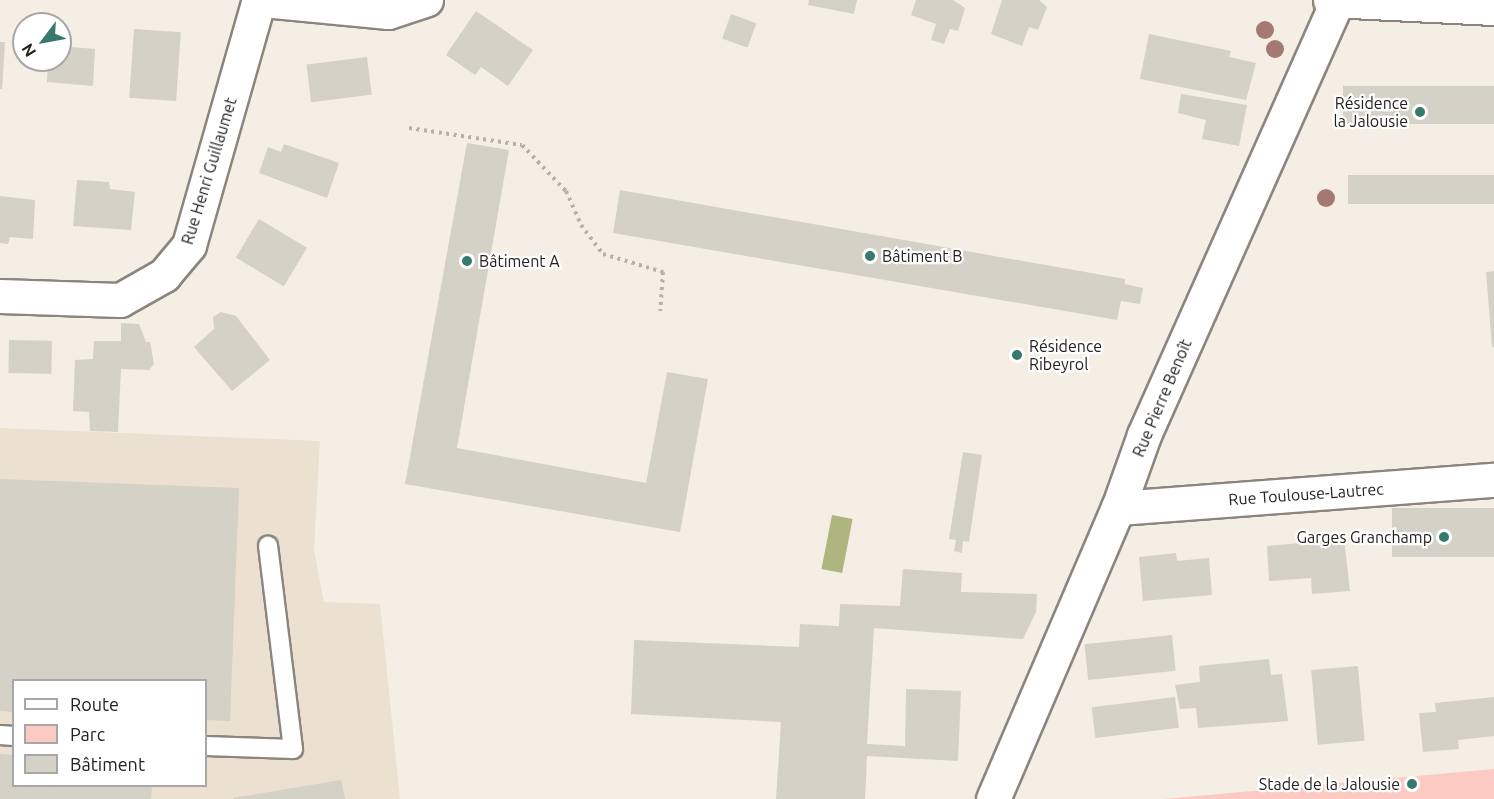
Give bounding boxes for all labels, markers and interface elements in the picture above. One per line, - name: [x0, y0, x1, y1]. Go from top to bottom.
- north arrow: [12, 12, 72, 72]
- text: N: [18, 41, 39, 60]
- place label: Résidence la Jalousie: [1333, 93, 1408, 131]
- street label: Rue Henri Guillaumet: [178, 95, 240, 247]
- marker: Résidence la Jalousie: [1413, 105, 1427, 119]
- place label: Bâtiment B: [882, 246, 962, 266]
- marker: Bâtiment B: [863, 249, 877, 263]
- place label: Bâtiment A: [479, 251, 560, 271]
- marker: Bâtiment A: [460, 254, 474, 268]
- place label: Résidence Ribeyrol: [1029, 336, 1102, 374]
- street label: Rue Pierre Benoît: [1129, 336, 1195, 460]
- marker: Résidence Ribeyrol: [1010, 348, 1024, 362]
- street label: Rue Toulouse-Lautrec: [1228, 479, 1384, 509]
- place label: Garges Granchamp: [1296, 527, 1432, 547]
- marker: Garges Granchamp: [1437, 530, 1451, 544]
- legend: [12, 679, 207, 787]
- text: Route: [70, 694, 119, 714]
- text: Parc: [70, 724, 105, 744]
- text: Bâtiment: [70, 754, 145, 774]
- place label: Stade de la Jalousie: [1259, 774, 1400, 794]
- marker: Stade de la Jalousie: [1405, 777, 1419, 791]

